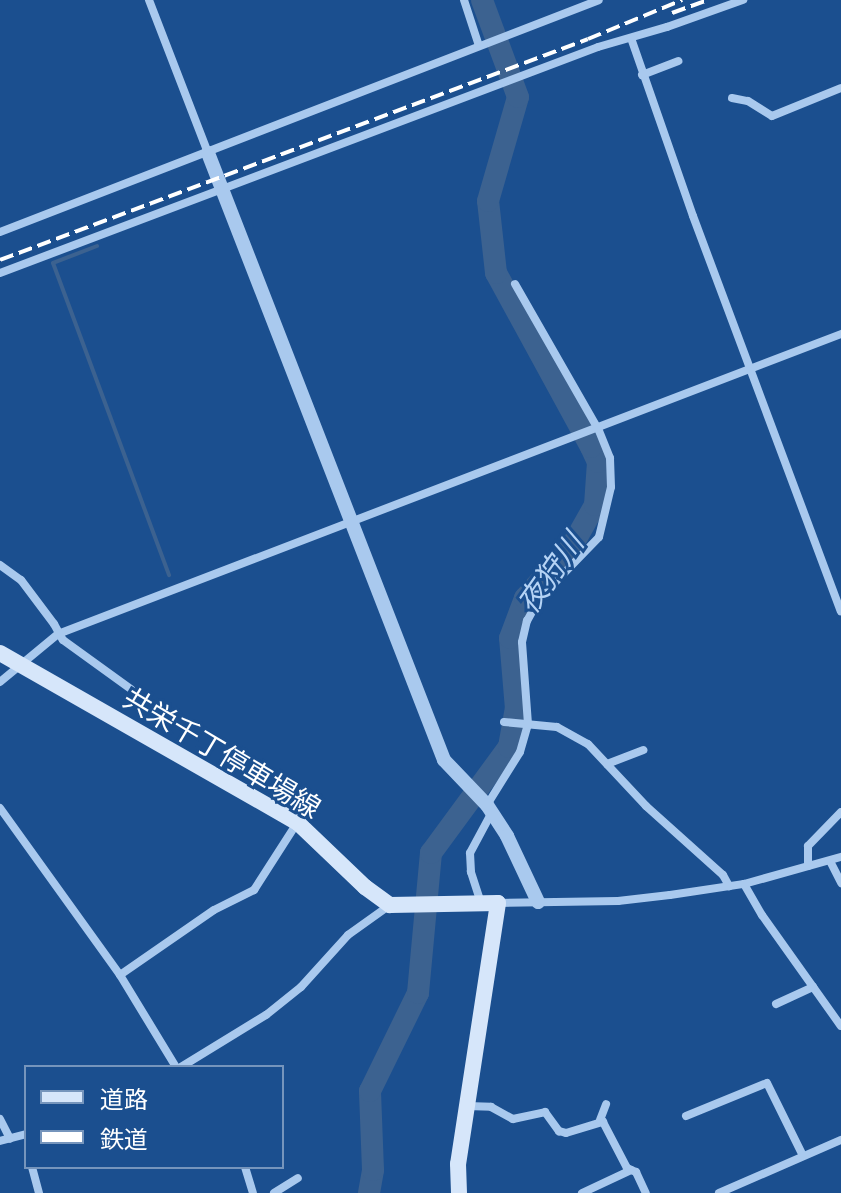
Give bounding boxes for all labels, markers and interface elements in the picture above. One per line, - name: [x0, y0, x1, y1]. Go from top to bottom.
- water label: 夜狩川: [509, 526, 591, 620]
- street label: 共栄千丁停車場線: [117, 681, 327, 825]
- legend: [24, 1065, 284, 1169]
- text: 道路: [100, 1086, 148, 1113]
- text: 鉄道: [100, 1126, 148, 1153]

